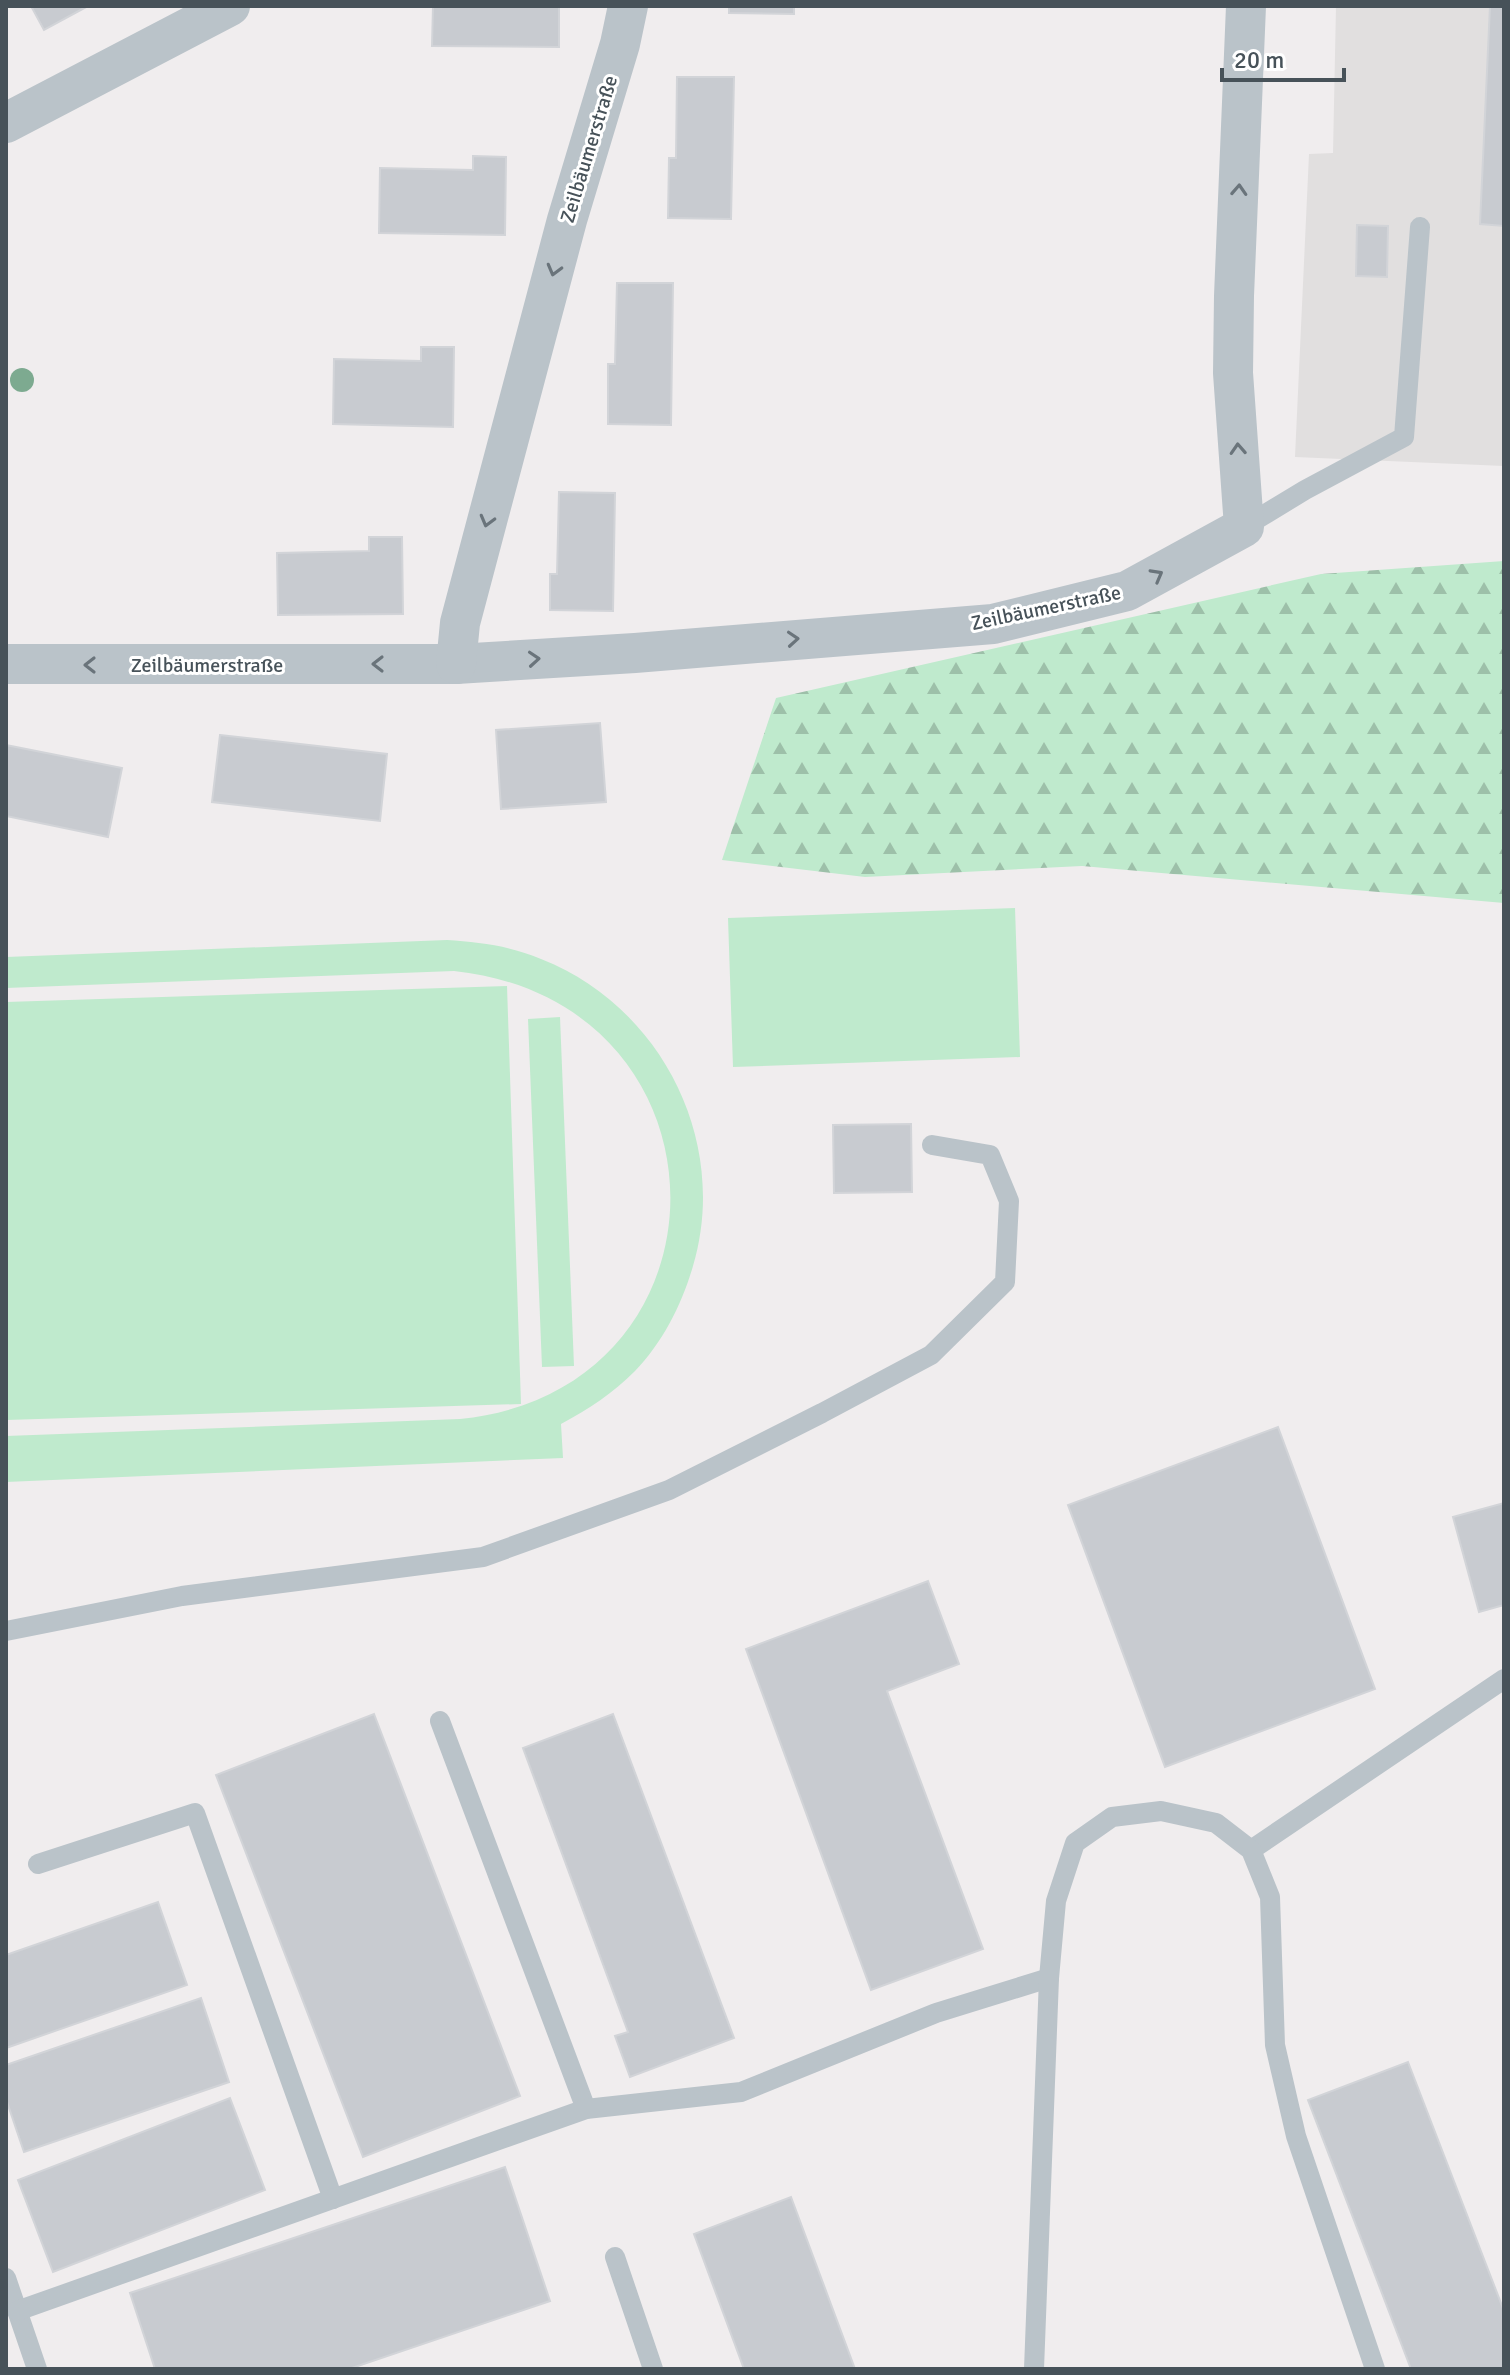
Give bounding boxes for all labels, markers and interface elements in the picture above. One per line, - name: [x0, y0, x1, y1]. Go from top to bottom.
- scale bar: [1222, 32, 1344, 82]
- text: 20 m: [1234, 45, 1284, 75]
- street label: Zeilbäumerstraße: [555, 72, 623, 226]
- one-way arrow: [1230, 183, 1247, 196]
- one-way arrow: [547, 262, 563, 276]
- one-way arrow: [1230, 442, 1247, 455]
- one-way arrow: [480, 513, 496, 527]
- one-way arrow: [1148, 569, 1162, 585]
- street label: Zeilbäumerstraße: [969, 580, 1123, 636]
- one-way arrow: [787, 631, 800, 648]
- one-way arrow: [528, 651, 541, 668]
- street label: Zeilbäumerstraße: [131, 653, 283, 678]
- one-way arrow: [371, 655, 384, 673]
- one-way arrow: [83, 657, 96, 674]

